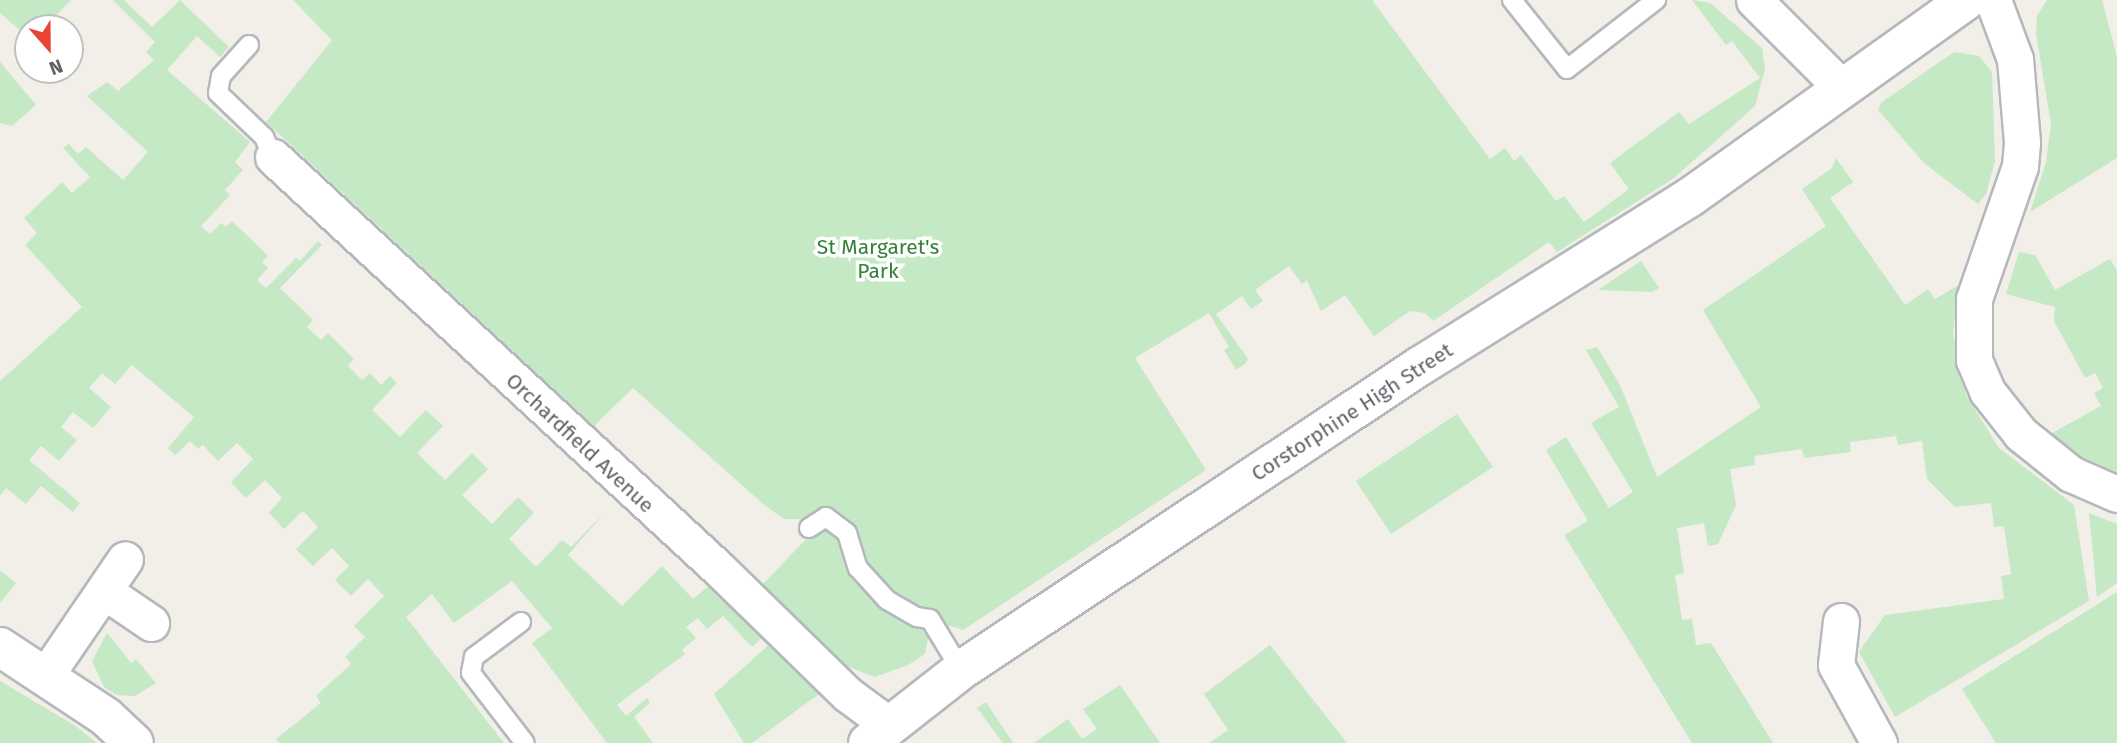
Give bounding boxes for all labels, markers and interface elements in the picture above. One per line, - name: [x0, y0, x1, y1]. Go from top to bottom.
- north arrow: [14, 14, 84, 84]
- text: N: [46, 54, 66, 80]
- park label: St Margaret's Park: [817, 234, 939, 284]
- street label: Corstorphine High Street: [1247, 337, 1457, 487]
- street label: Orchardfield Avenue: [501, 368, 659, 518]

